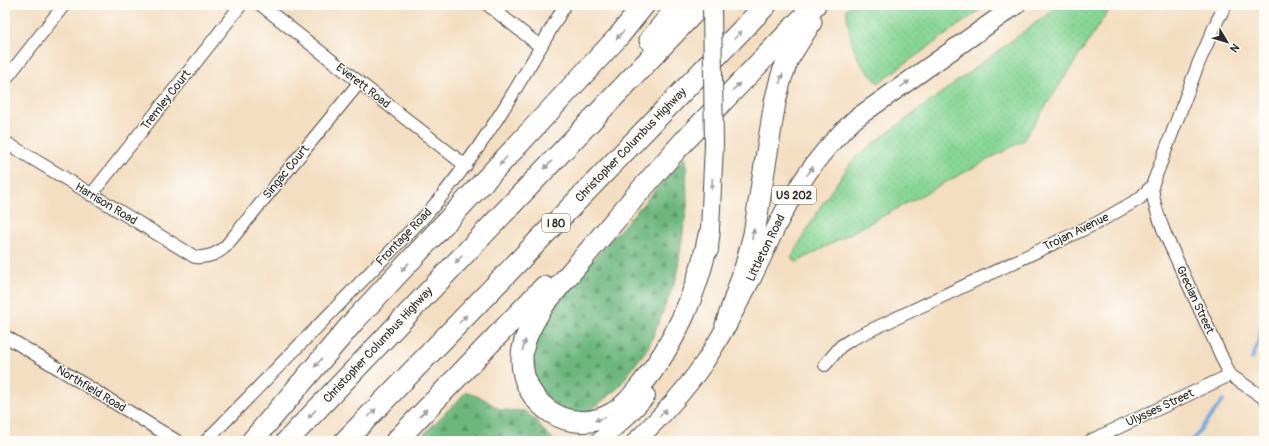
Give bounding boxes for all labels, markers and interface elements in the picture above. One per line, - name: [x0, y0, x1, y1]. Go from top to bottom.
- north arrow: [1207, 22, 1247, 62]
- one-way arrow: [615, 30, 624, 40]
- one-way arrow: [733, 30, 743, 40]
- text: N: [1227, 41, 1242, 55]
- street label: Everett Road: [333, 60, 393, 112]
- street label: Tremley Court: [138, 67, 194, 133]
- one-way arrow: [778, 73, 784, 85]
- one-way arrow: [899, 80, 910, 88]
- one-way arrow: [731, 82, 741, 92]
- street label: Christopher Columbus Highway: [572, 85, 690, 205]
- street label: Singac Court: [260, 142, 312, 202]
- one-way arrow: [498, 156, 507, 166]
- one-way arrow: [544, 160, 553, 169]
- one-way arrow: [806, 166, 814, 176]
- one-way arrow: [708, 178, 715, 190]
- street label: Harrison Road: [72, 180, 140, 228]
- road number: US 202: [772, 186, 816, 204]
- street label: Frontage Road: [373, 205, 435, 269]
- street label: Trojan Avenue: [1041, 210, 1111, 254]
- street label: Littleton Road: [743, 212, 789, 284]
- road number: I 80: [542, 214, 570, 232]
- one-way arrow: [751, 228, 757, 240]
- one-way arrow: [454, 254, 464, 264]
- one-way arrow: [400, 261, 409, 272]
- street label: Grecian Street: [1173, 264, 1217, 337]
- street label: Christopher Columbus Highway: [320, 284, 436, 406]
- one-way arrow: [458, 314, 468, 324]
- one-way arrow: [522, 338, 528, 351]
- one-way arrow: [313, 358, 322, 368]
- street label: Northfield Road: [54, 362, 129, 416]
- street label: Ulysses Street: [1124, 386, 1196, 430]
- one-way arrow: [368, 408, 377, 418]
- one-way arrow: [418, 408, 428, 418]
- one-way arrow: [659, 408, 668, 418]
- one-way arrow: [308, 410, 317, 419]
- one-way arrow: [593, 416, 605, 422]

